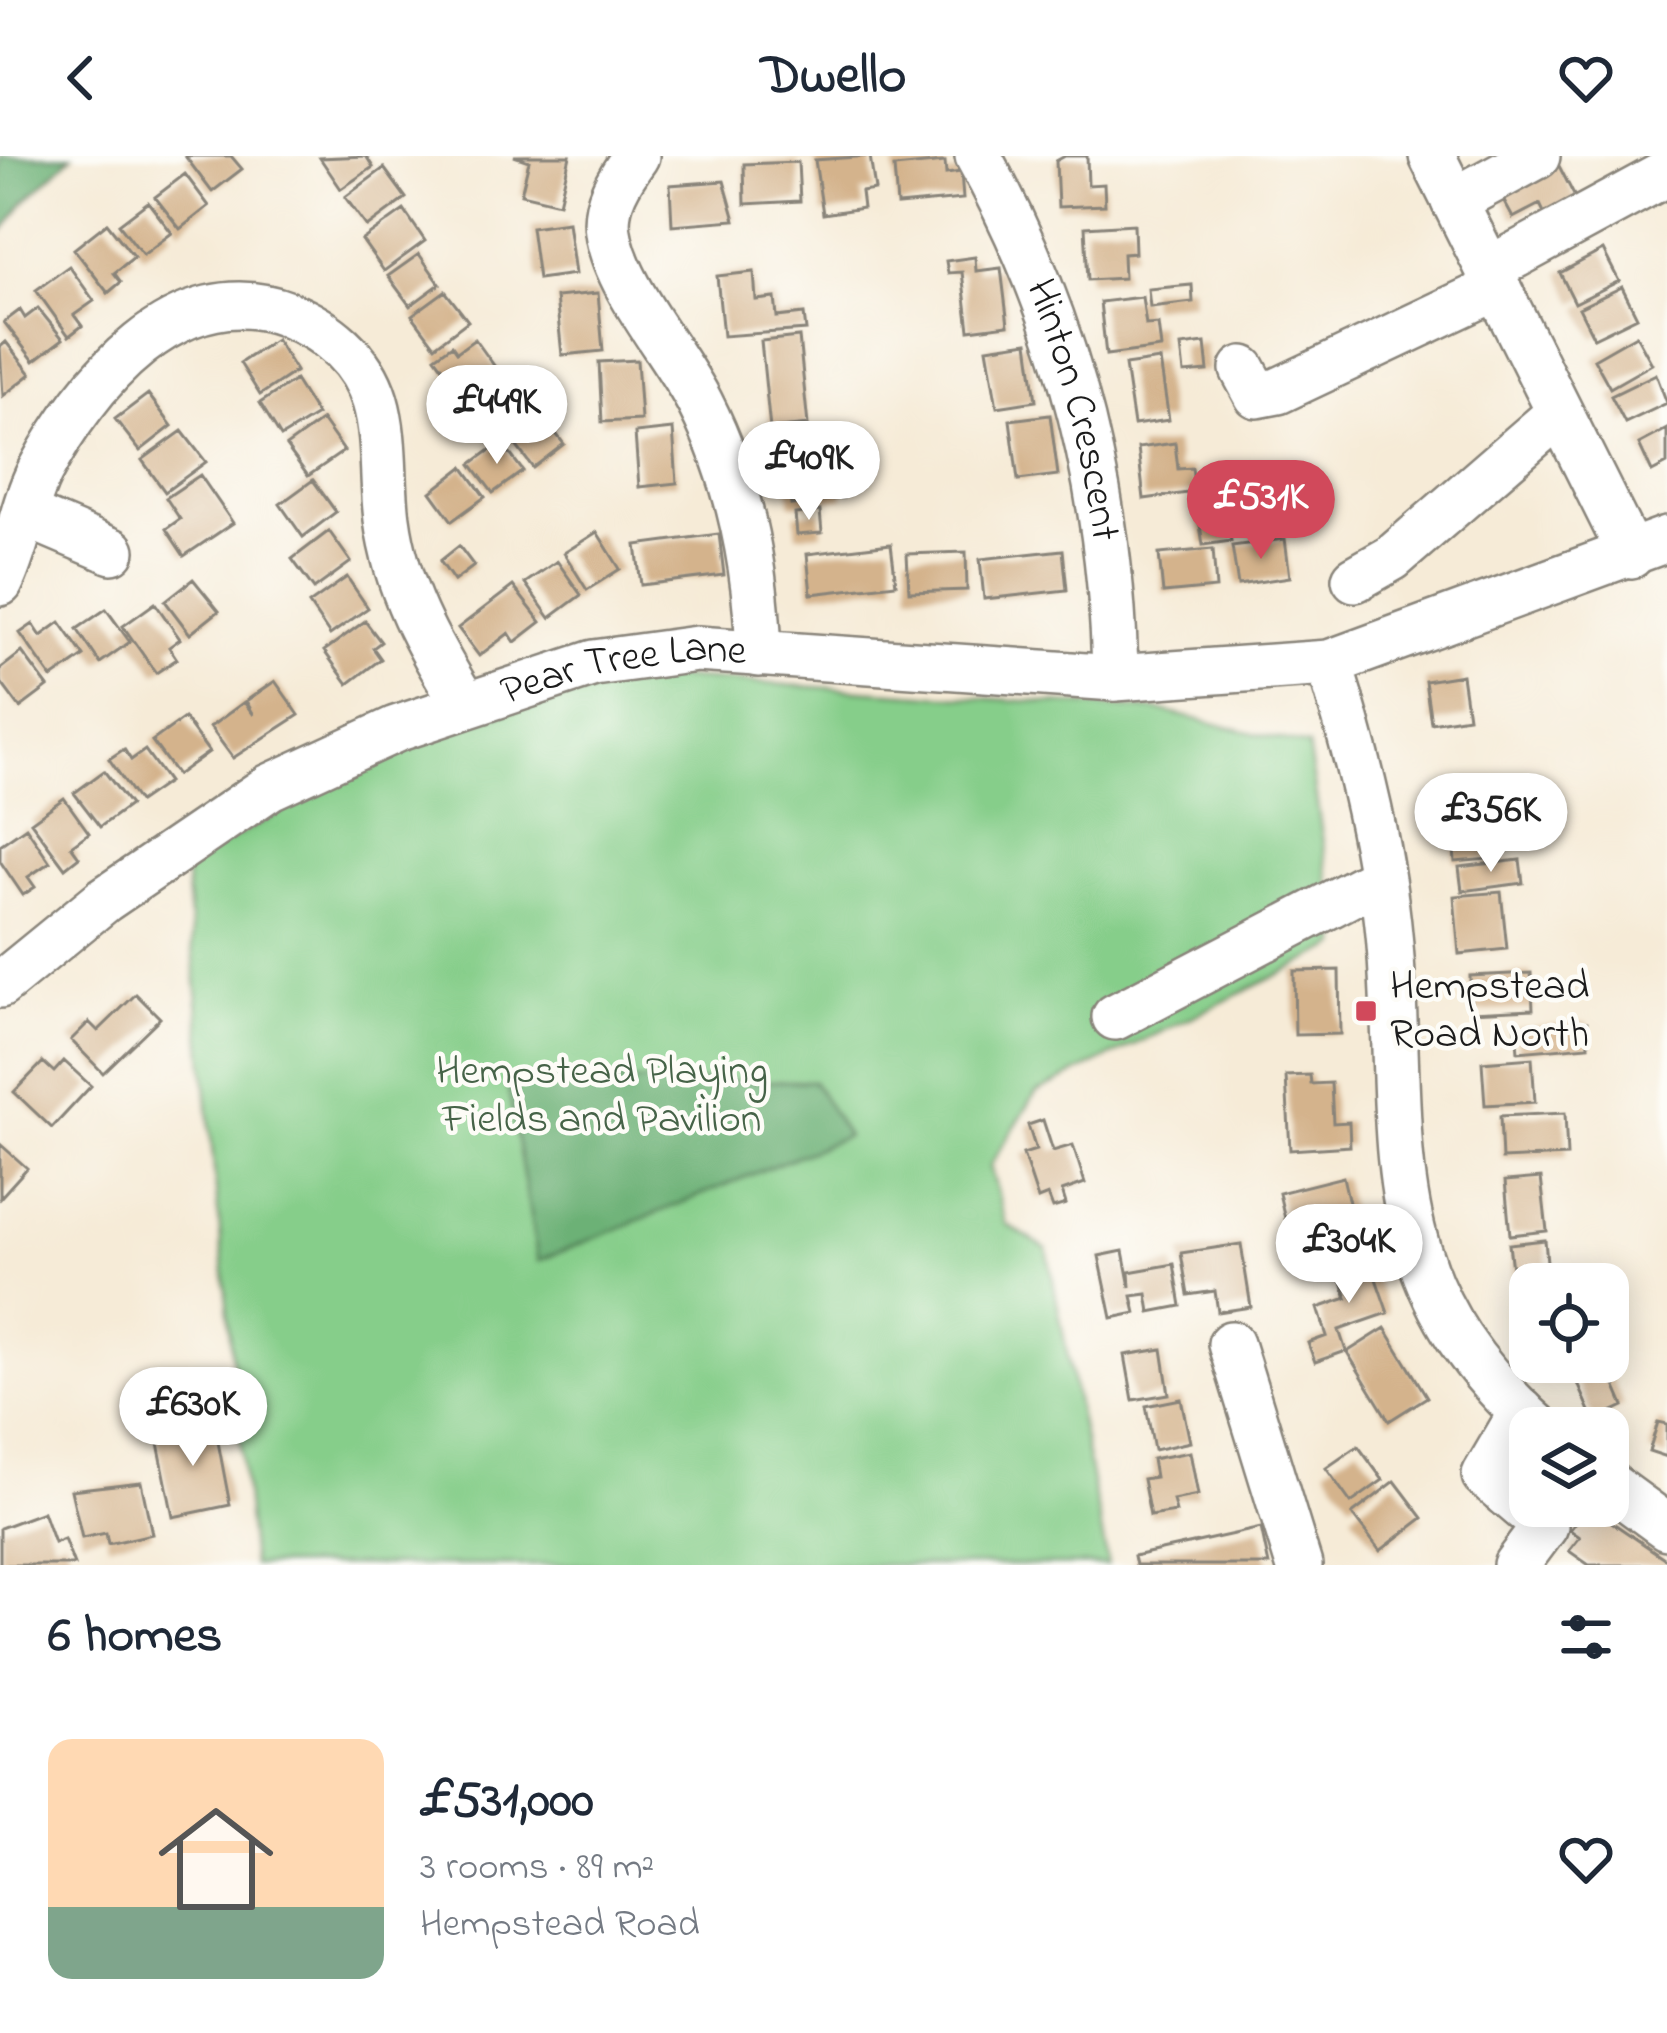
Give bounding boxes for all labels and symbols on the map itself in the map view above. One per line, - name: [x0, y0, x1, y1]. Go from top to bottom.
- street label: Hinton Crescent: [1009, 270, 1135, 545]
- pin: £449K: [413, 365, 581, 467]
- pin: £409K: [725, 421, 893, 523]
- pin: £531K: [1177, 460, 1345, 562]
- street label: Pear Tree Lane: [493, 617, 749, 722]
- pin: £356K: [1407, 773, 1575, 875]
- place label: Hempstead Road North: [1390, 957, 1589, 1066]
- marker: Hempstead Road North: [1353, 998, 1379, 1024]
- park label: Hempstead Playing Fields and Pavilion: [436, 1042, 768, 1151]
- pin: £304K: [1265, 1204, 1433, 1306]
- pin: £630K: [109, 1367, 277, 1469]

